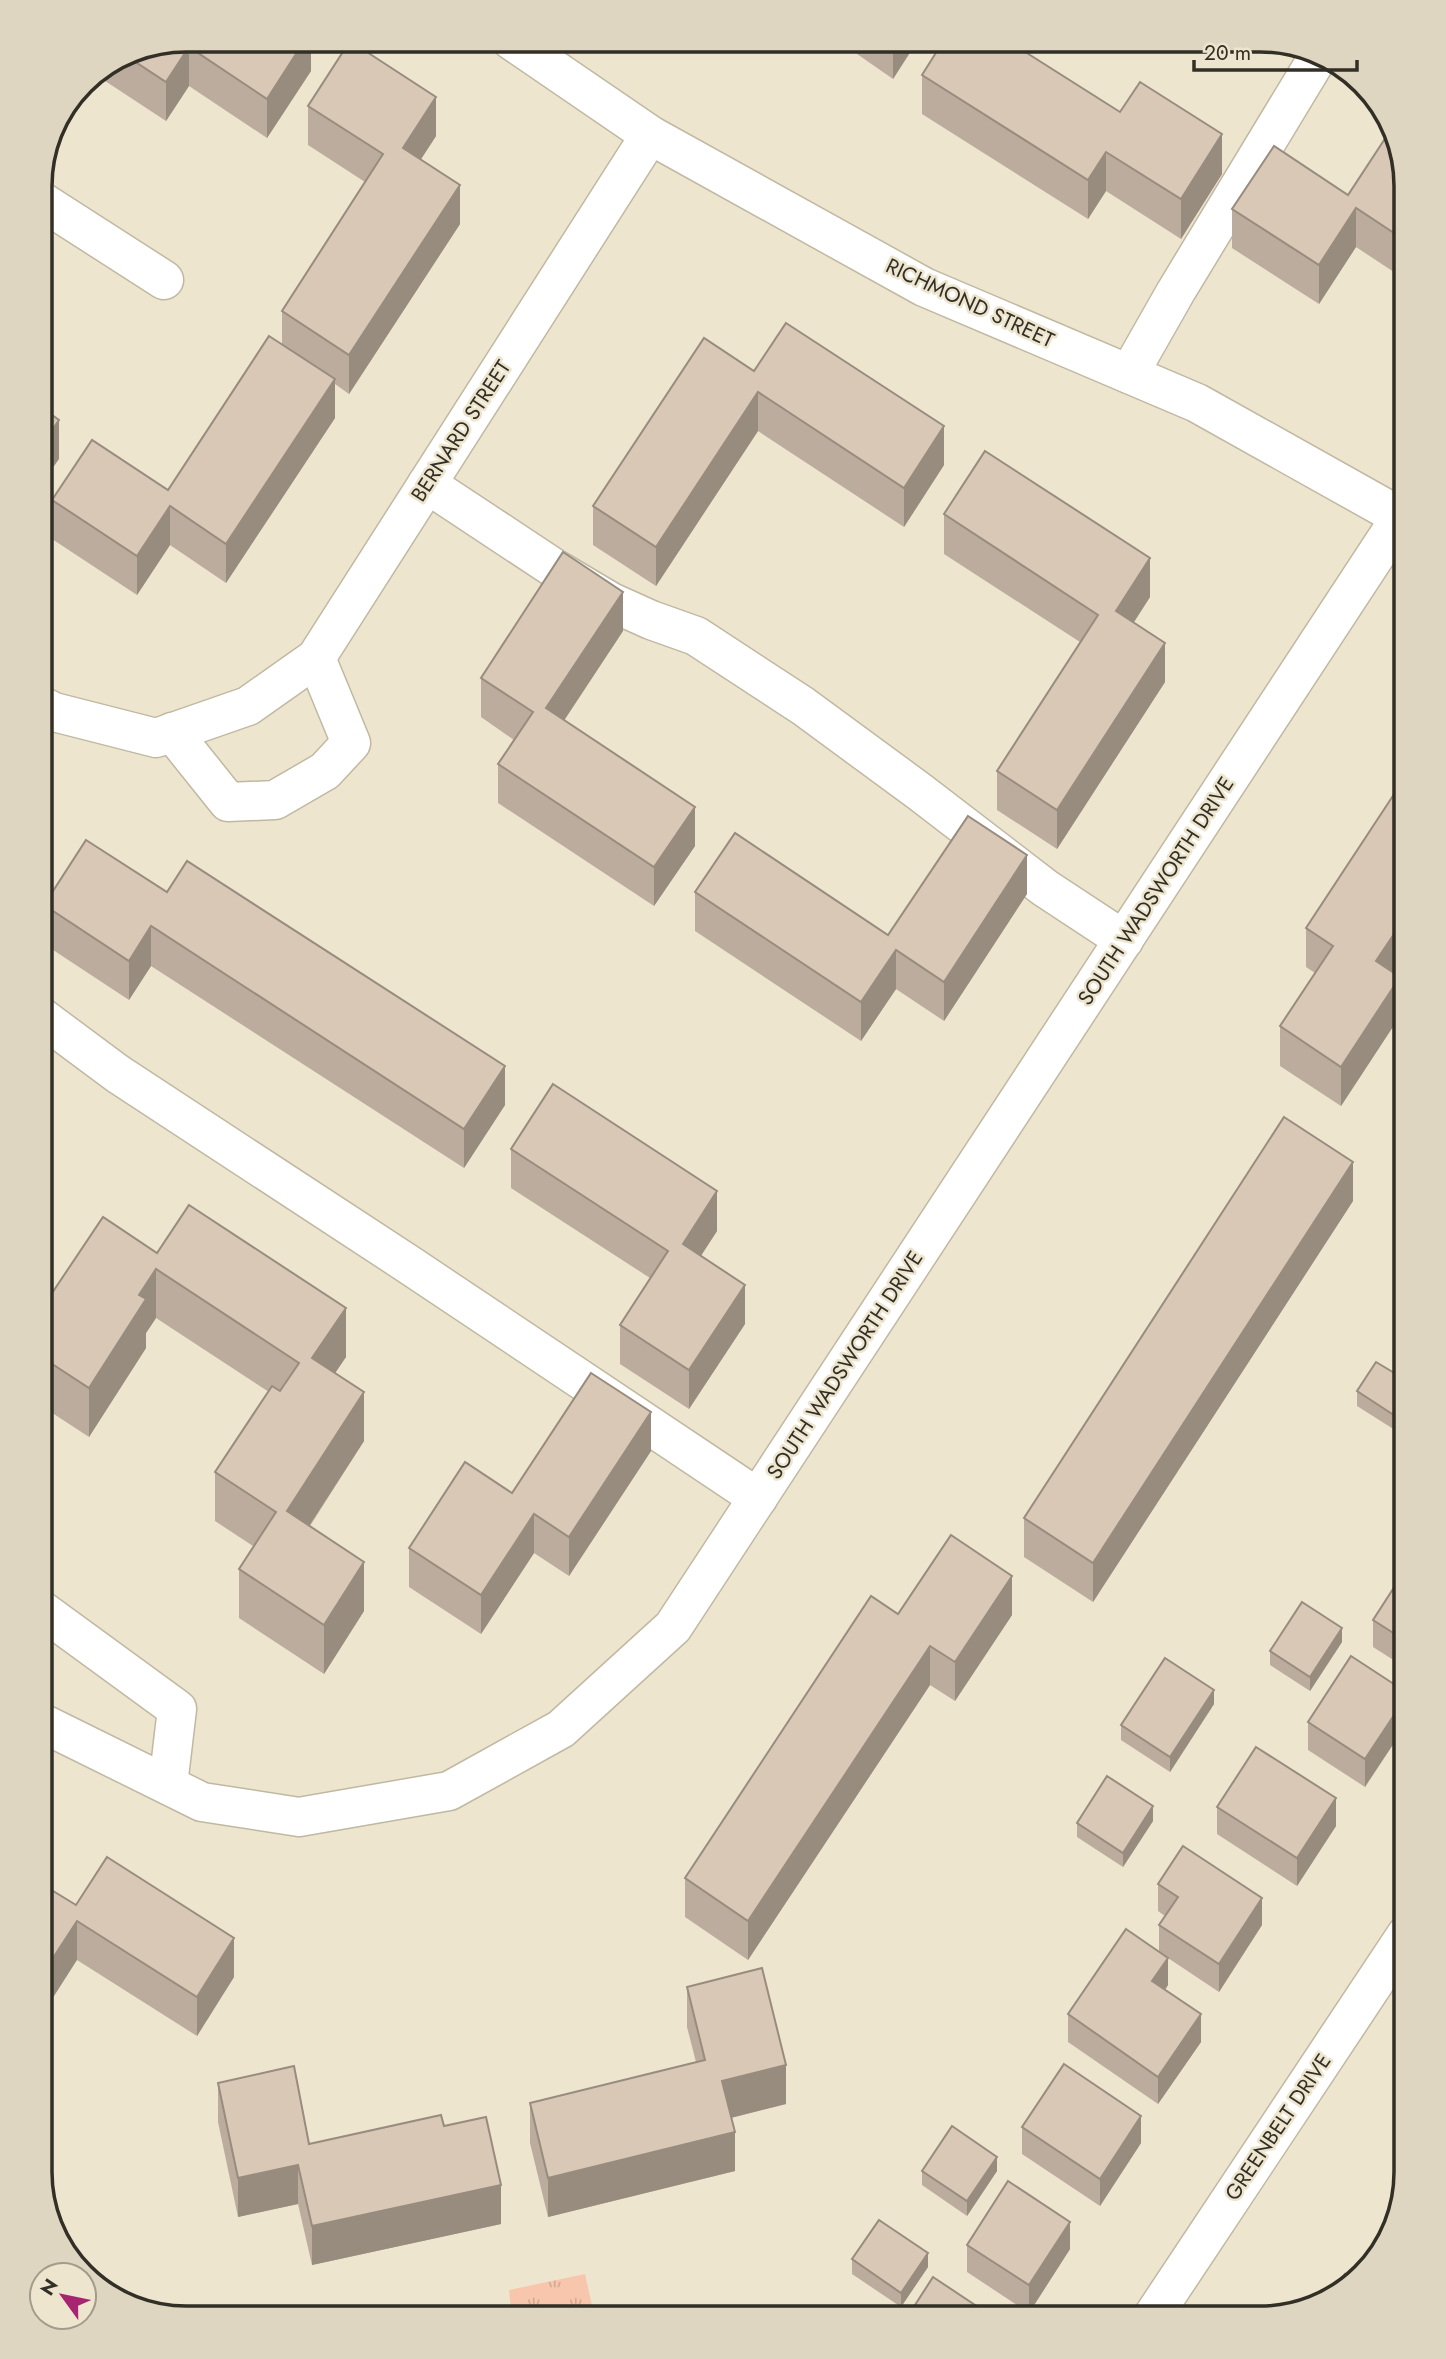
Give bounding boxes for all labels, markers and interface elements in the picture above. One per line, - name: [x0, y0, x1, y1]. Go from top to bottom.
- scale bar: [1194, 28, 1357, 72]
- text: 20 m: [1204, 38, 1251, 68]
- street label: RICHMOND STREET: [881, 251, 1059, 355]
- street label: BERNARD STREET: [404, 354, 518, 508]
- street label: SOUTH WADSWORTH DRIVE: [1071, 771, 1241, 1011]
- street label: SOUTH WADSWORTH DRIVE: [760, 1245, 930, 1485]
- street label: GREENBELT DRIVE: [1218, 2048, 1338, 2206]
- north arrow: [28, 2261, 98, 2331]
- text: N: [34, 2273, 65, 2301]

